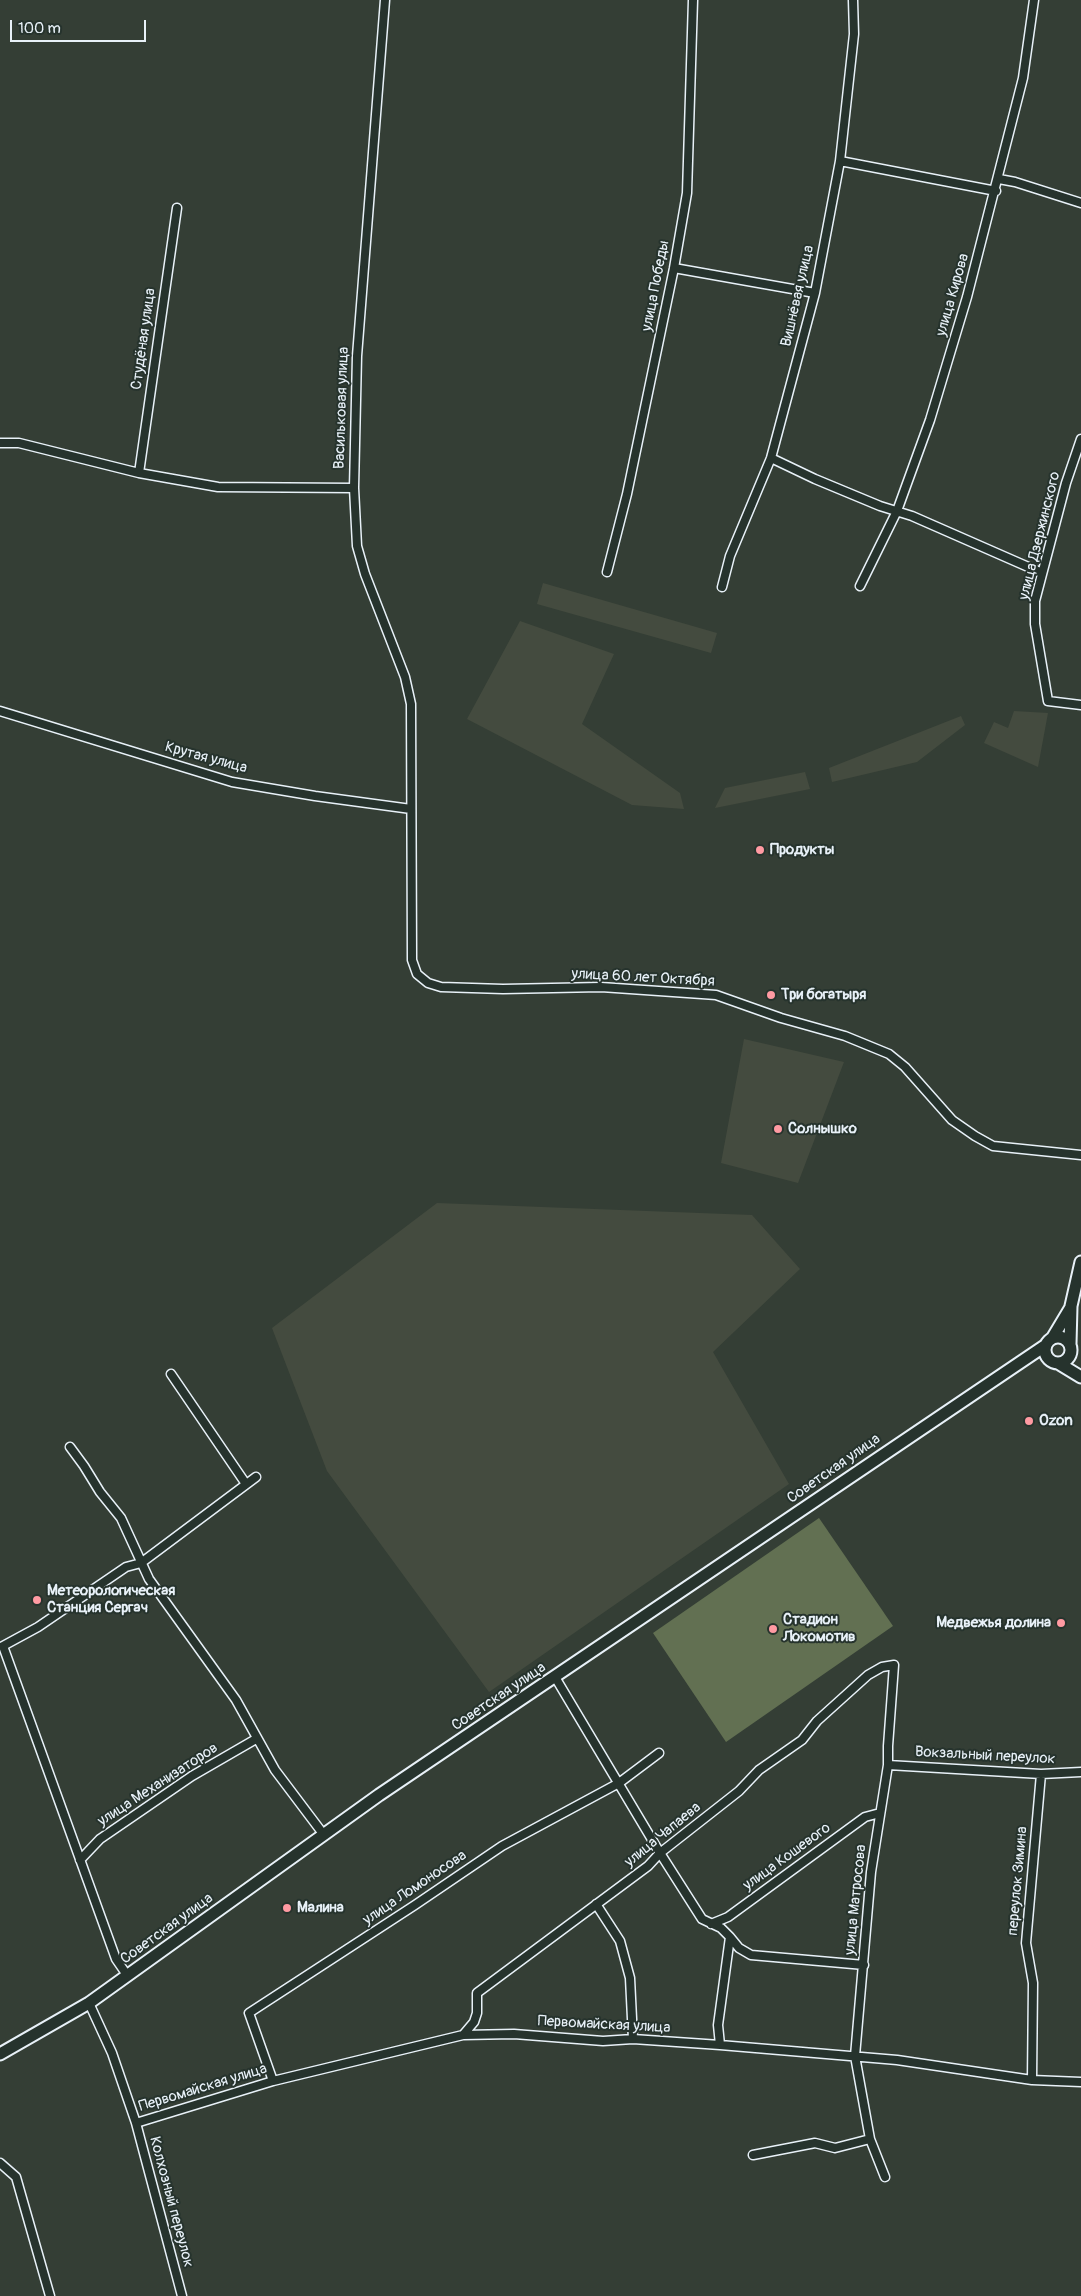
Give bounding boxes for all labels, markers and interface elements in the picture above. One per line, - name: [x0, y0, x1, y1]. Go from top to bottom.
- scale bar: [12, 10, 149, 42]
- text: 100 m: [18, 19, 61, 38]
- street label: улица Победы: [638, 239, 674, 333]
- street label: Вишнёвая улица: [778, 244, 818, 348]
- street label: улица Кирова: [933, 251, 973, 339]
- street label: Студёная улица: [128, 287, 160, 391]
- street label: Васильковая улица: [331, 347, 353, 469]
- street label: улица Дзержинского: [1015, 470, 1065, 602]
- street label: Крутая улица: [163, 738, 249, 778]
- place label: Продукты: [770, 841, 834, 859]
- marker: Продукты: [754, 844, 766, 856]
- street label: улица 60 лет Октября: [571, 965, 715, 991]
- place label: Три богатыря: [781, 986, 866, 1004]
- marker: Три богатыря: [765, 989, 777, 1001]
- place label: Солнышко: [788, 1120, 857, 1138]
- marker: Солнышко: [772, 1123, 784, 1135]
- place label: Ozon: [1039, 1412, 1073, 1430]
- marker: Ozon: [1023, 1415, 1035, 1427]
- street label: Советская улица: [784, 1430, 884, 1508]
- place label: Метеорологическая Станция Сергач: [47, 1582, 175, 1617]
- marker: Метеорологическая Станция Сергач: [31, 1594, 43, 1606]
- place label: Стадион Локомотив: [783, 1611, 855, 1646]
- place label: Медвежья долина: [936, 1614, 1051, 1632]
- marker: Медвежья долина: [1055, 1617, 1067, 1629]
- marker: Стадион Локомотив: [767, 1623, 779, 1635]
- street label: Советская улица: [449, 1659, 549, 1735]
- street label: улица Механизаторов: [95, 1739, 221, 1831]
- street label: Вокзальный переулок: [914, 1743, 1056, 1769]
- street label: улица Чапаева: [621, 1799, 705, 1871]
- street label: улица Кошевого: [740, 1819, 834, 1895]
- street label: переулок Зимина: [1004, 1826, 1032, 1936]
- street label: улица Матросова: [841, 1844, 871, 1956]
- street label: улица Ломоносова: [360, 1847, 470, 1929]
- street label: Советская улица: [117, 1890, 217, 1968]
- place label: Малина: [297, 1899, 344, 1917]
- marker: Малина: [281, 1902, 293, 1914]
- street label: Первомайская улица: [537, 2013, 671, 2037]
- street label: Первомайская улица: [137, 2060, 269, 2116]
- street label: Колхозный переулок: [145, 2135, 197, 2269]

